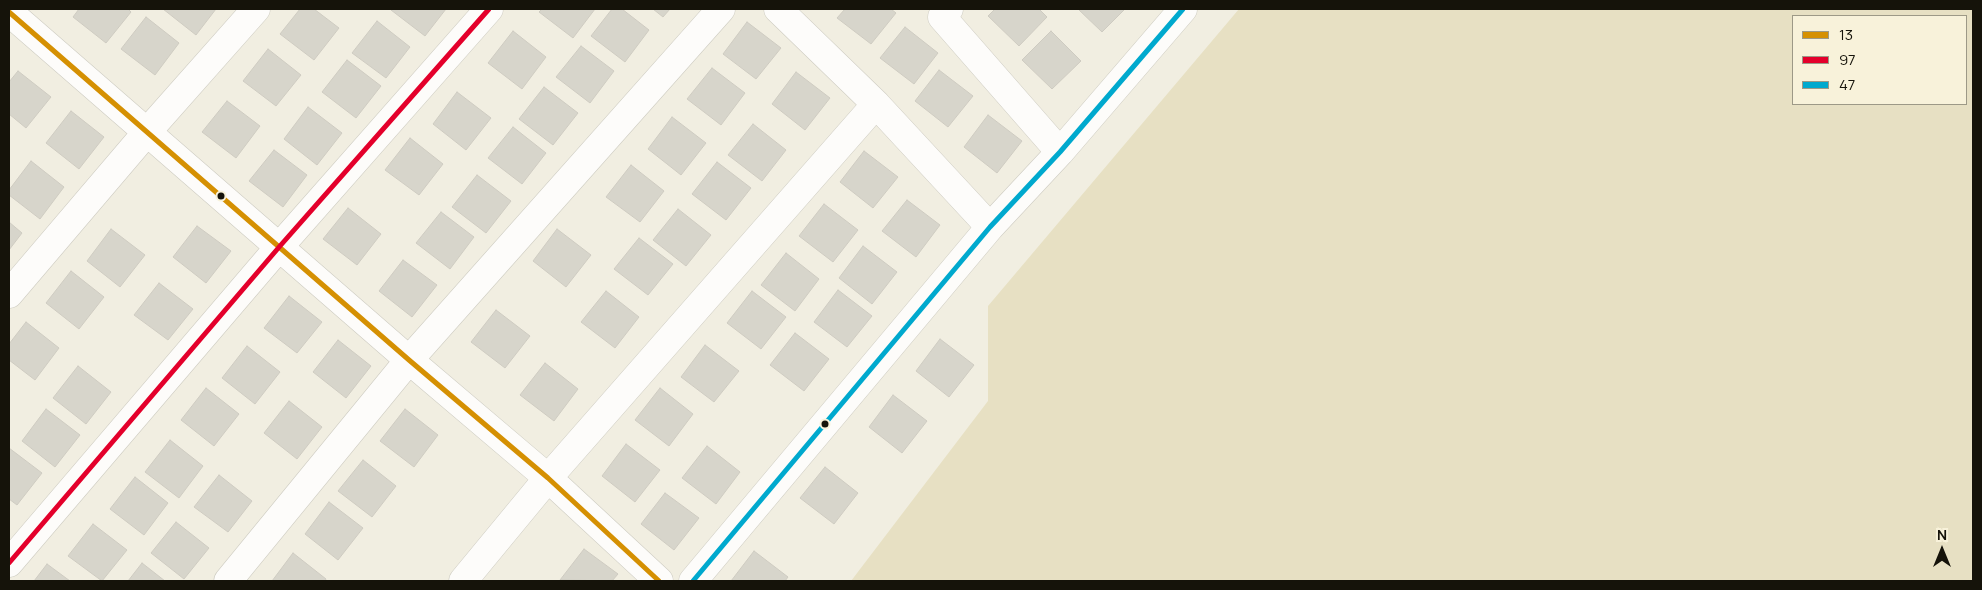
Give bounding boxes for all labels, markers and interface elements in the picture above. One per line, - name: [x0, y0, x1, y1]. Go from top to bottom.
- legend: [1792, 15, 1967, 105]
- text: 13: [1839, 24, 1853, 45]
- text: 97: [1839, 49, 1856, 70]
- text: 47: [1839, 74, 1855, 95]
- unlabelled marker: [216, 191, 226, 201]
- unlabelled marker: [820, 419, 830, 429]
- north arrow: [1917, 525, 1967, 575]
- text: N: [1937, 525, 1947, 544]

